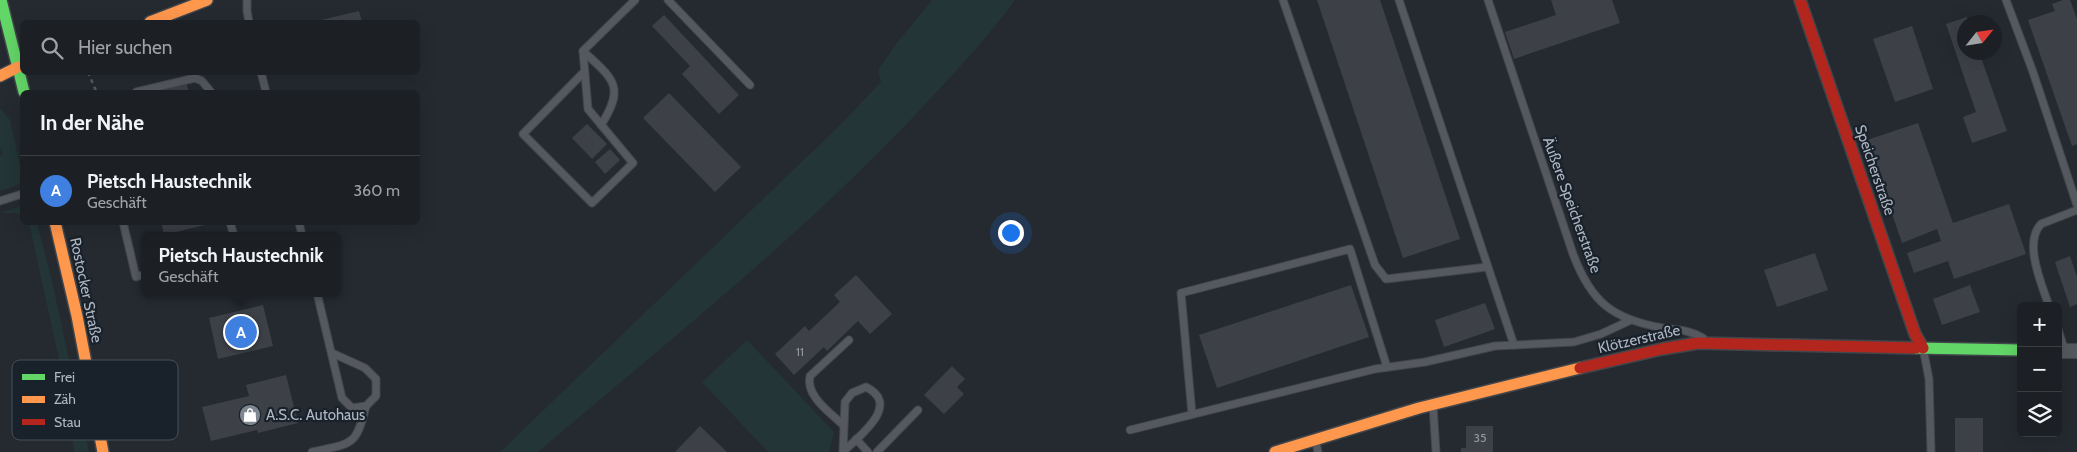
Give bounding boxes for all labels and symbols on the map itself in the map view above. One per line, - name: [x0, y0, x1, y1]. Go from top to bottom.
- north arrow: [1957, 15, 2002, 60]
- street label: Speicherstraße: [1851, 122, 1899, 218]
- street label: Äußere Speicherstraße: [1539, 135, 1605, 276]
- your location: [998, 220, 1024, 246]
- street label: Rostocker Straße: [66, 236, 106, 345]
- pin: A: [225, 313, 257, 351]
- street label: Klötzerstraße: [1596, 321, 1682, 357]
- house number: 11: [796, 344, 804, 359]
- legend: [12, 360, 178, 440]
- text: Frei: [54, 368, 75, 386]
- text: Zäh: [54, 390, 76, 408]
- shop icon: A.S.C. Autohaus: [238, 403, 262, 427]
- place label: A.S.C. Autohaus: [266, 406, 365, 424]
- text: Stau: [54, 413, 81, 431]
- house number: 35: [1474, 430, 1486, 445]

